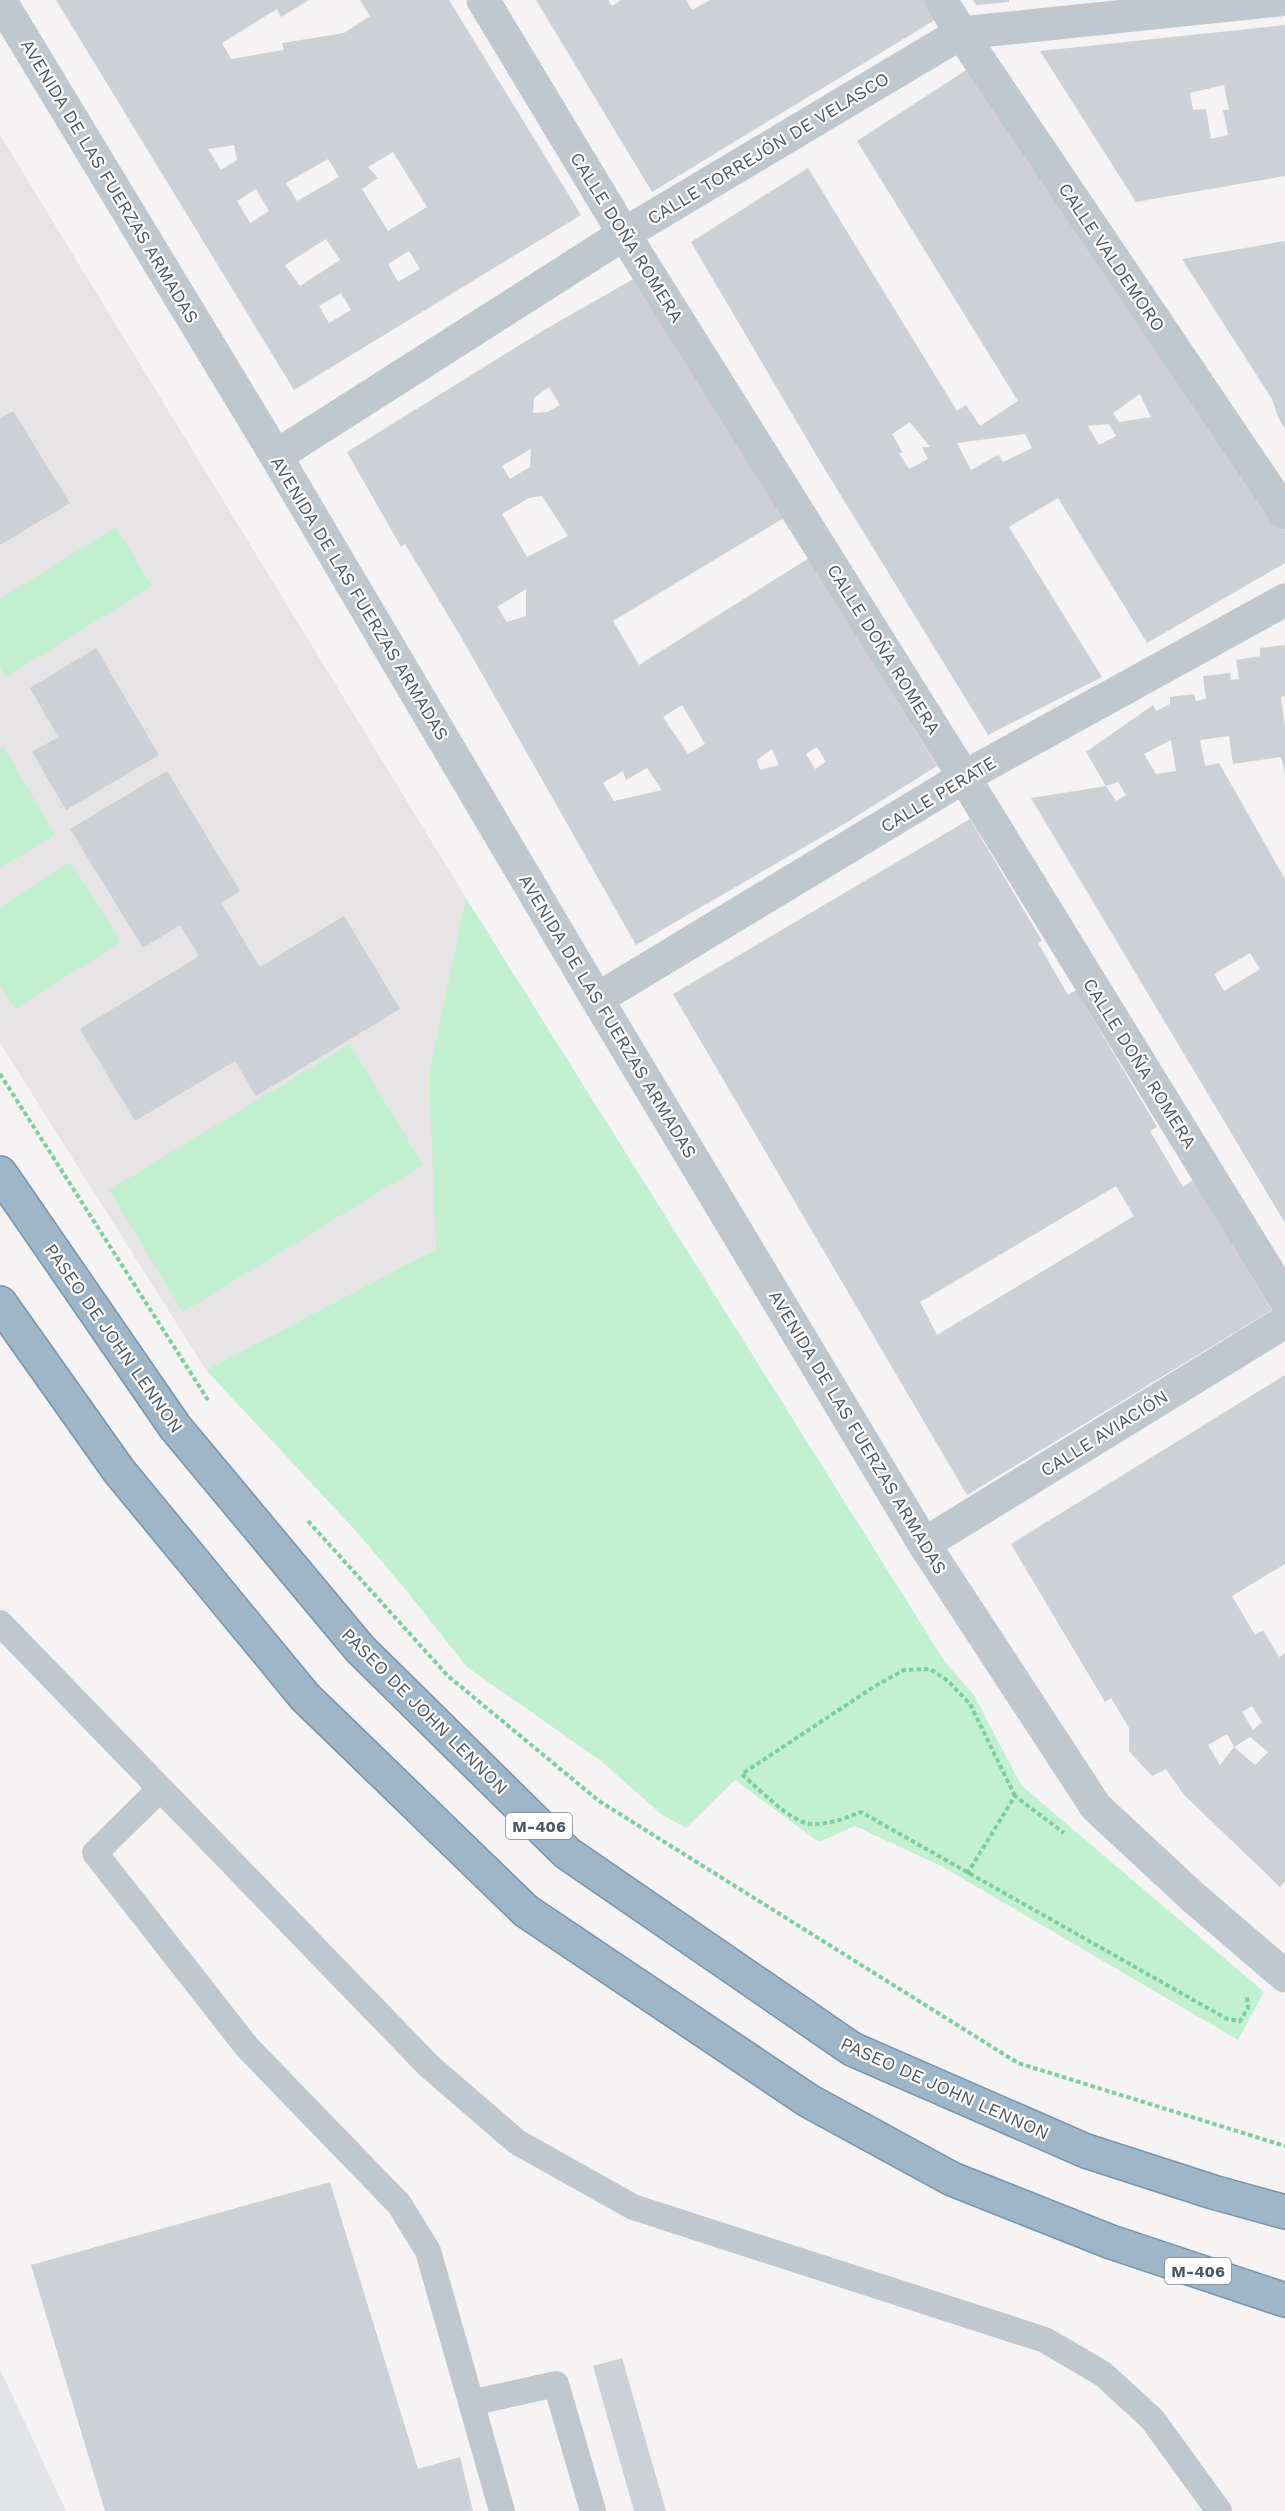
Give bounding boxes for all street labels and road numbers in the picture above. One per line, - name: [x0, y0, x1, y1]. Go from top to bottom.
- street label: AVENIDA DE LAS FUERZAS ARMADAS: [17, 35, 203, 327]
- street label: CALLE TORREJÓN DE VELASCO: [643, 67, 893, 229]
- street label: CALLE DOÑA ROMERA: [566, 148, 688, 326]
- street label: CALLE VALDEMORO: [1054, 179, 1170, 335]
- street label: AVENIDA DE LAS FUERZAS ARMADAS: [267, 452, 453, 744]
- street label: CALLE DOÑA ROMERA: [823, 560, 945, 738]
- street label: CALLE PERATE: [877, 751, 999, 837]
- street label: AVENIDA DE LAS FUERZAS ARMADAS: [515, 870, 701, 1162]
- street label: CALLE DOÑA ROMERA: [1079, 974, 1201, 1152]
- street label: PASEO DE JOHN LENNON: [41, 1239, 187, 1437]
- street label: AVENIDA DE LAS FUERZAS ARMADAS: [765, 1286, 951, 1578]
- street label: CALLE AVIACIÓN: [1036, 1385, 1172, 1481]
- street label: PASEO DE JOHN LENNON: [338, 1624, 512, 1798]
- road number: M-406: [506, 1813, 572, 1839]
- street label: PASEO DE JOHN LENNON: [838, 2032, 1052, 2144]
- road number: M-406: [1165, 2258, 1231, 2284]

